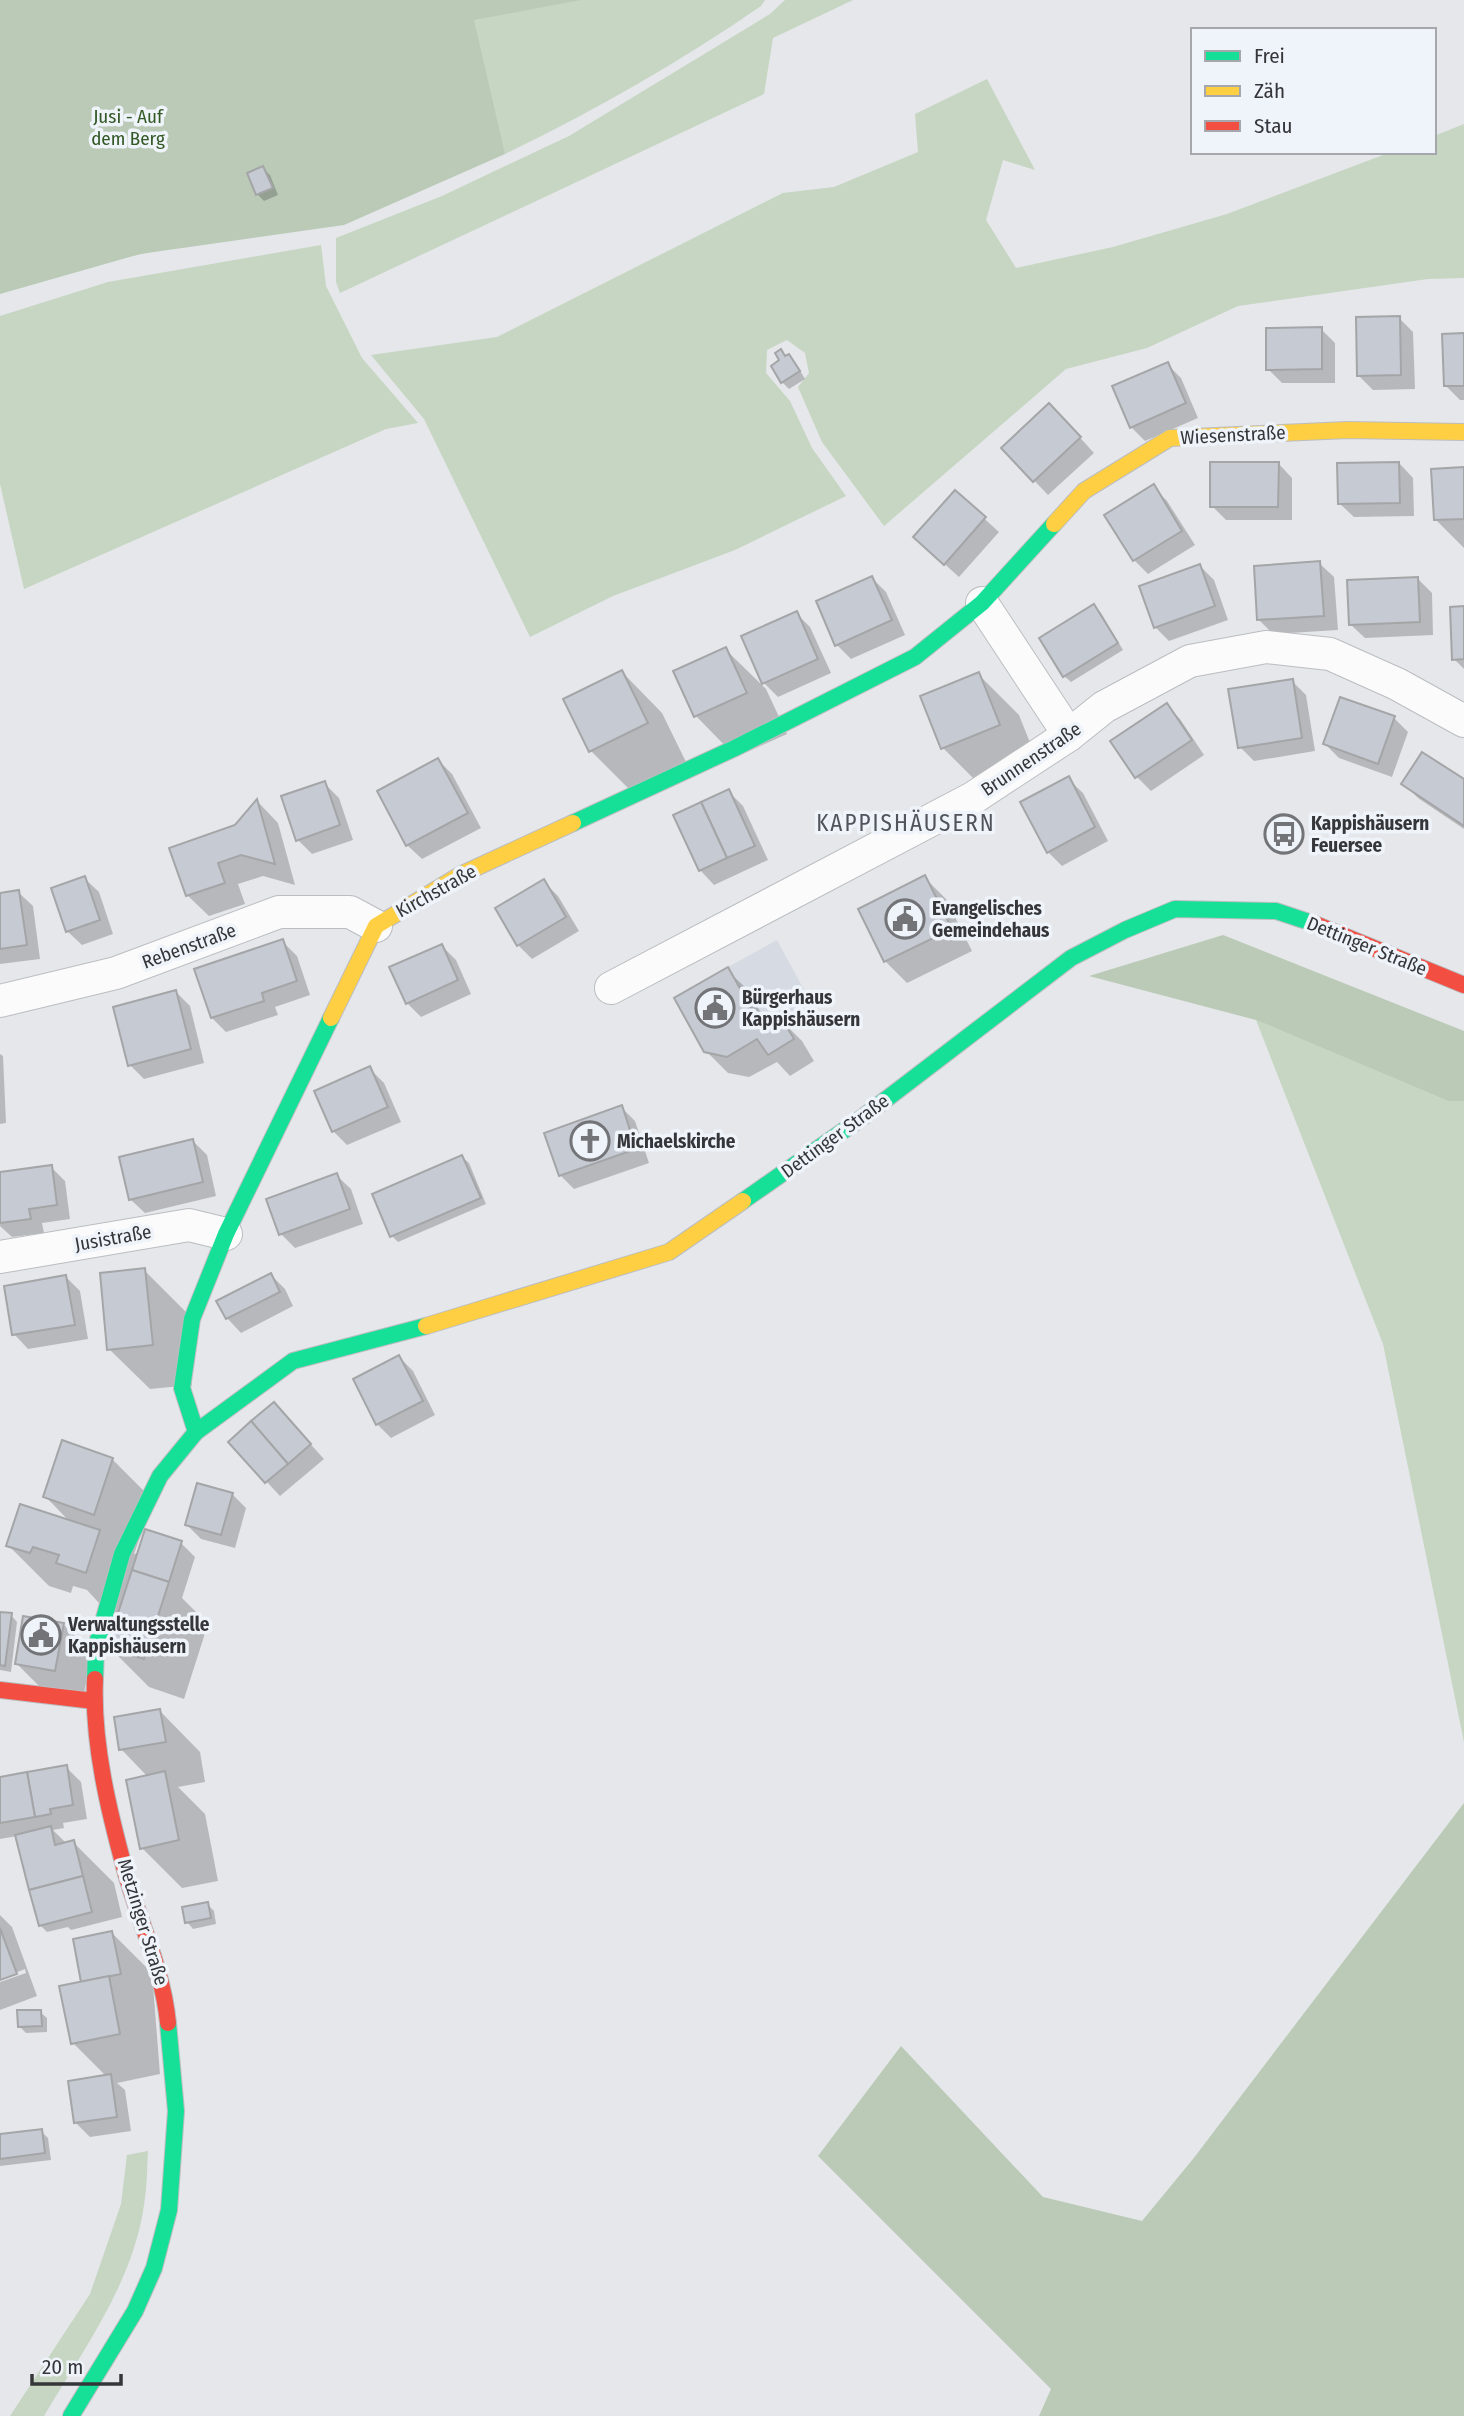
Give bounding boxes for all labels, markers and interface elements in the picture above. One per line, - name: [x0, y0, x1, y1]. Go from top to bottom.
- legend: [1191, 28, 1436, 154]
- text: Frei: [1254, 43, 1285, 69]
- text: Zäh: [1254, 78, 1285, 104]
- park label: Jusi - Auf dem Berg: [91, 105, 165, 150]
- text: Stau: [1254, 113, 1292, 139]
- street label: Wiesenstraße: [1180, 421, 1286, 449]
- street label: Brunnenstraße: [977, 717, 1085, 801]
- district label: KAPPISHÄUSERN: [816, 809, 996, 837]
- place label: Kappishäusern Feuersee: [1311, 812, 1429, 857]
- bus stop icon: Kappishäusern Feuersee: [1263, 813, 1305, 855]
- street label: Kirchstraße: [392, 860, 480, 922]
- place label: Evangelisches Gemeindehaus: [932, 897, 1050, 942]
- public building icon: Evangelisches Gemeindehaus: [884, 898, 926, 940]
- street label: Dettinger Straße: [1304, 911, 1430, 981]
- street label: Rebenstraße: [139, 918, 239, 974]
- place label: Bürgerhaus Kappishäusern: [742, 986, 860, 1031]
- public building icon: Bürgerhaus Kappishäusern: [694, 987, 736, 1029]
- street label: Dettinger Straße: [777, 1089, 893, 1183]
- church icon: Michaelskirche: [569, 1120, 611, 1162]
- place label: Michaelskirche: [617, 1130, 736, 1153]
- street label: Jusistraße: [73, 1220, 153, 1256]
- place label: Verwaltungsstelle Kappishäusern: [67, 1613, 210, 1658]
- public building icon: Verwaltungsstelle Kappishäusern: [20, 1614, 62, 1656]
- street label: Metzinger Straße: [113, 1856, 173, 1988]
- scale bar: [32, 2342, 121, 2386]
- text: 20 m: [42, 2354, 83, 2380]

